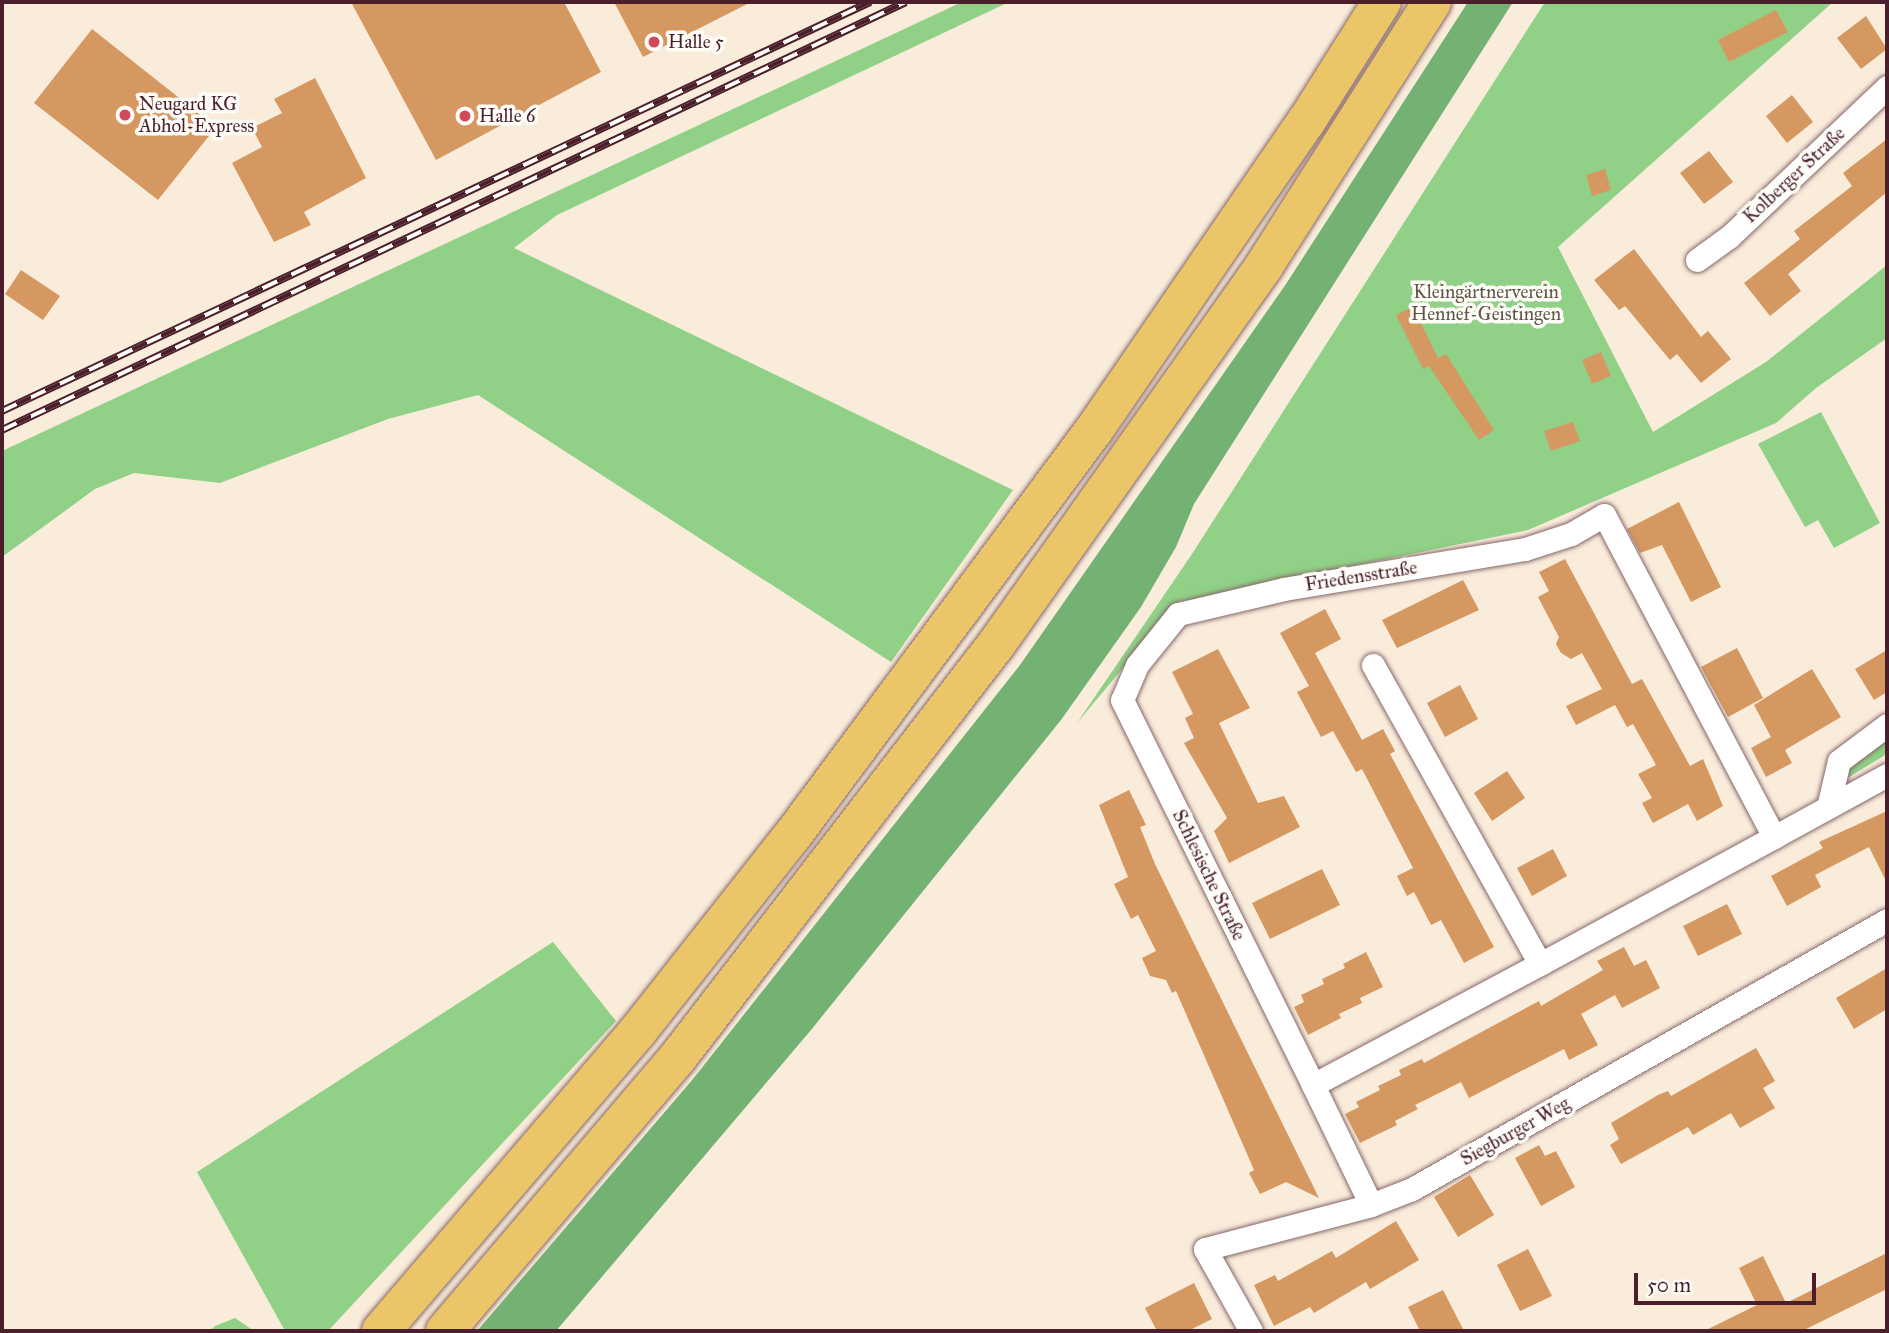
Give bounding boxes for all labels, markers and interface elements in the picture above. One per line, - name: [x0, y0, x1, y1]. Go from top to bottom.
- place label: Halle 5: [668, 31, 724, 53]
- marker: Halle 5: [646, 34, 662, 50]
- place label: Neugard KG Abhol-Express: [139, 93, 254, 137]
- place label: Halle 6: [479, 105, 535, 127]
- marker: Neugard KG Abhol-Express: [117, 107, 133, 123]
- marker: Halle 6: [457, 108, 473, 124]
- street label: Kolberger Straße: [1738, 122, 1850, 228]
- park label: Kleingärtnerverein Hennef-Geistingen: [1411, 281, 1561, 325]
- street label: Friedensstraße: [1303, 556, 1419, 596]
- street label: Schlesische Straße: [1167, 806, 1251, 944]
- street label: Siegburger Weg: [1456, 1092, 1574, 1170]
- scale bar: [1637, 1260, 1819, 1304]
- text: 50 m: [1647, 1272, 1691, 1298]

